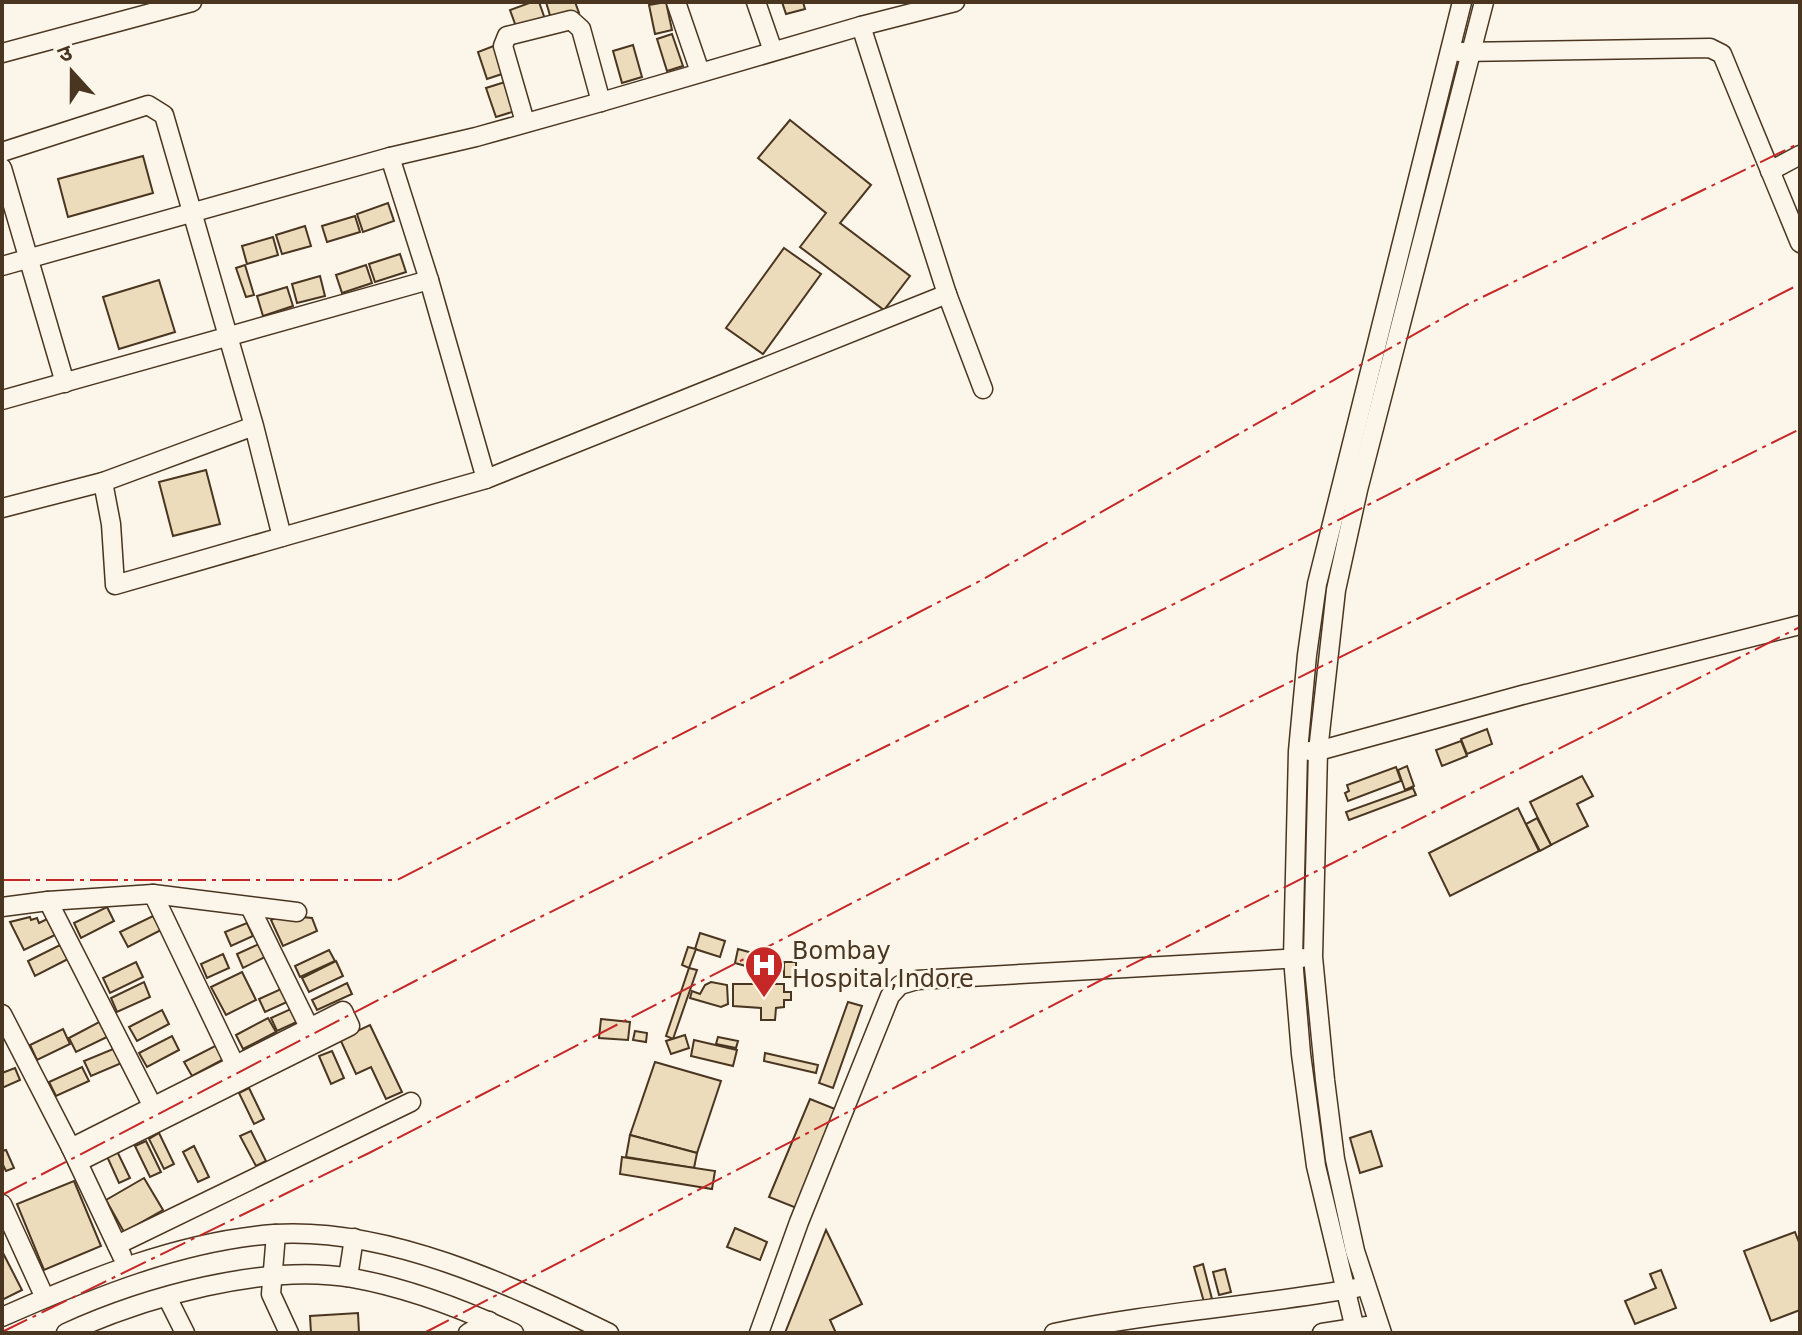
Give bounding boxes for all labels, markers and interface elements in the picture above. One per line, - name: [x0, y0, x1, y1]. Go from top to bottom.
- north arrow: [32, 32, 112, 112]
- text: उ: [55, 39, 77, 68]
- place label: Bombay Hospital,Indore: [792, 937, 974, 993]
- hospital icon: Bombay Hospital,Indore: [743, 944, 785, 999]

